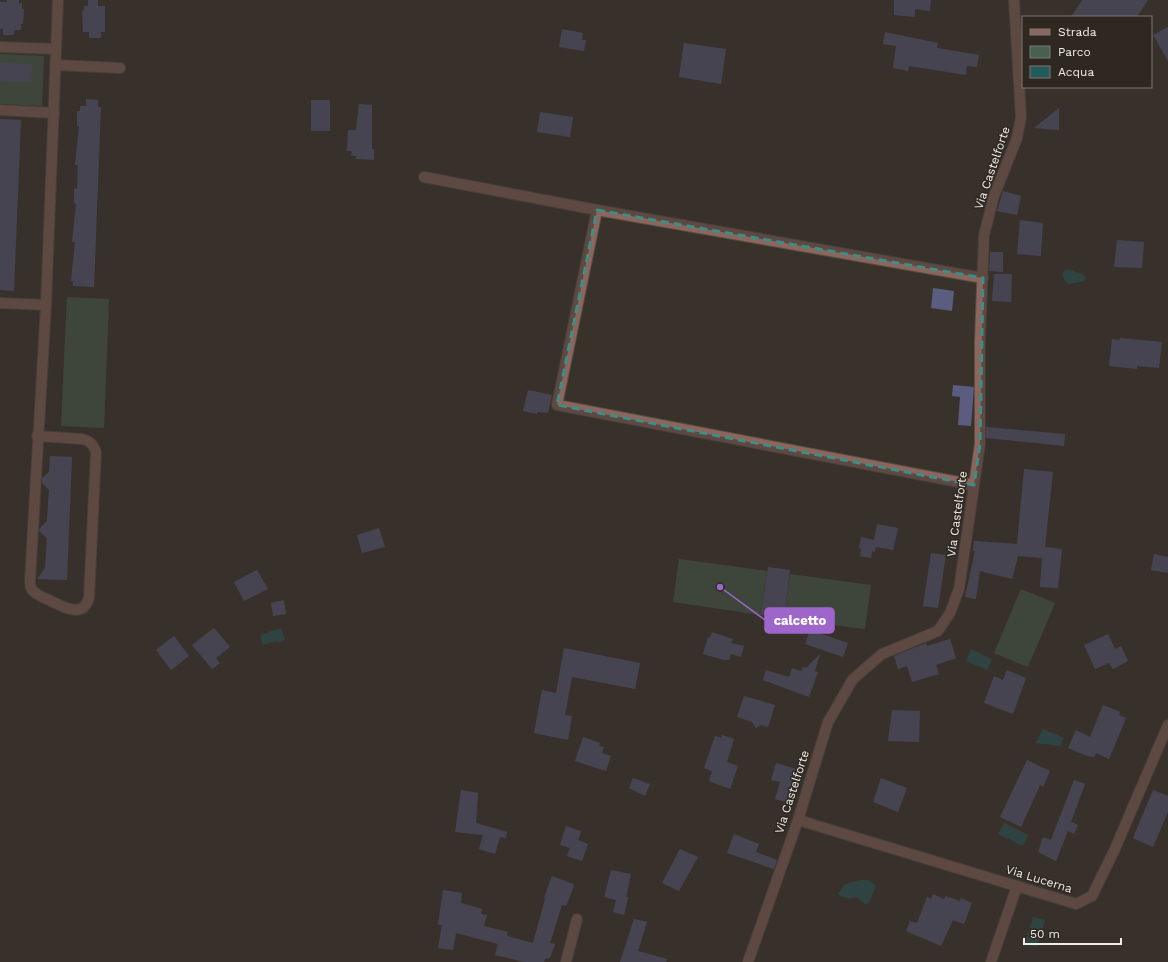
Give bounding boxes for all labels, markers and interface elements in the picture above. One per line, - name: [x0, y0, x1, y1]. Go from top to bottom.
- legend: [1022, 16, 1152, 88]
- text: Strada: [1058, 25, 1097, 39]
- text: Parco: [1058, 45, 1091, 59]
- text: Acqua: [1058, 65, 1094, 79]
- street label: Via Castelforte: [971, 125, 1013, 211]
- street label: Via Castelforte: [944, 470, 970, 558]
- callout: calcetto: [765, 608, 834, 633]
- text: calcetto: [774, 613, 827, 628]
- street label: Via Castelforte: [772, 749, 812, 835]
- street label: Via Lucerna: [1004, 862, 1074, 896]
- scale bar: [1024, 920, 1121, 946]
- text: 50 m: [1030, 927, 1060, 941]

